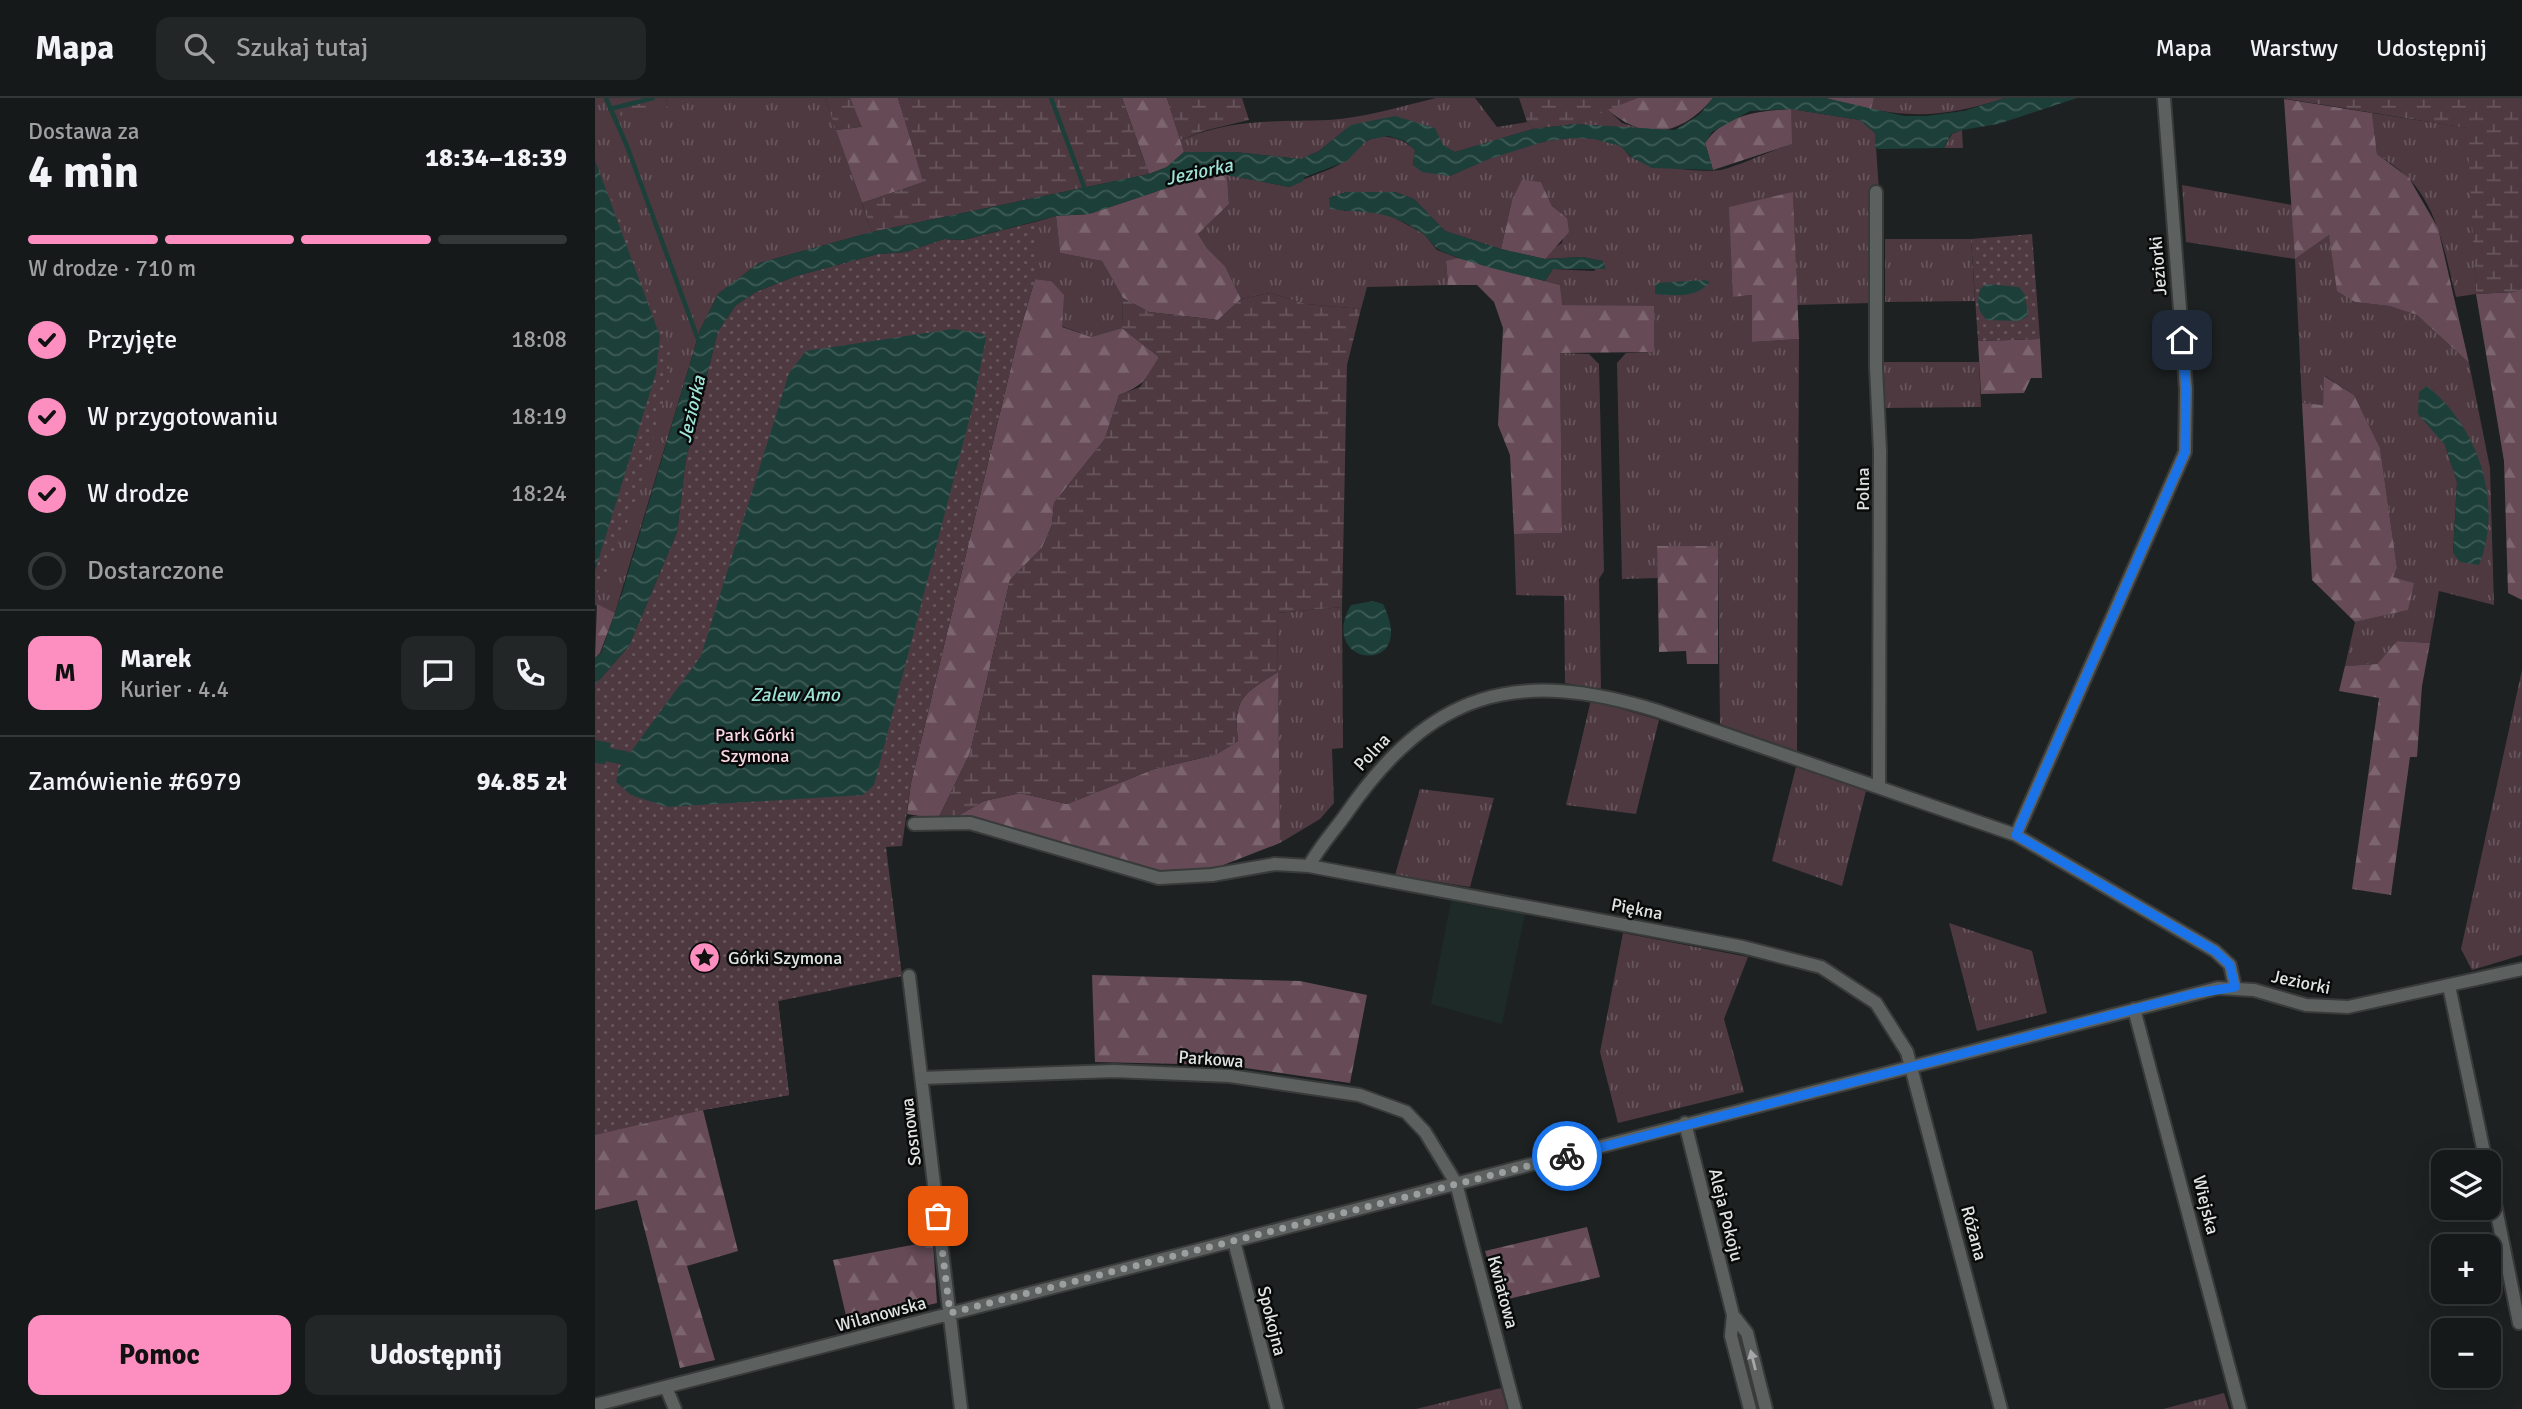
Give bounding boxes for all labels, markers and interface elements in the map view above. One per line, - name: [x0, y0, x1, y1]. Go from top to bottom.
- search box: [156, 17, 646, 80]
- text: Mapa: [35, 28, 114, 69]
- icon: search: [180, 29, 218, 67]
- text: Szukaj tutaj: [236, 32, 368, 64]
- text: Mapa: [2155, 33, 2212, 63]
- text: Warstwy: [2250, 33, 2338, 63]
- text: Udostępnij: [2376, 33, 2487, 63]
- text: Dostawa za: [28, 117, 139, 146]
- text: 18:34–18:39: [425, 142, 567, 174]
- text: 4 min: [28, 144, 139, 200]
- water label: Jeziorka: [1164, 153, 1236, 191]
- street label: Jeziorki: [2144, 235, 2172, 297]
- text: W drodze · 710 m: [28, 254, 196, 283]
- pin: [2152, 310, 2212, 370]
- icon: check: [28, 321, 66, 359]
- icon: home: [2163, 321, 2201, 359]
- text: Przyjęte: [87, 324, 177, 356]
- text: 18:08: [511, 325, 567, 354]
- water label: Jeziorka: [673, 372, 712, 445]
- icon: check: [28, 398, 66, 436]
- text: W przygotowaniu: [87, 401, 278, 433]
- text: 18:19: [511, 402, 567, 431]
- street label: Polna: [1852, 467, 1874, 511]
- icon: check: [28, 475, 66, 513]
- text: W drodze: [87, 478, 189, 510]
- text: 18:24: [511, 479, 567, 508]
- text: Dostarczone: [87, 555, 224, 587]
- button: chat: [401, 636, 475, 710]
- button: phone: [493, 636, 567, 710]
- text: Marek: [120, 643, 191, 675]
- text: M: [54, 657, 76, 689]
- text: Kurier · 4.4: [120, 675, 229, 704]
- water label: Zalew Amo: [750, 683, 841, 707]
- park label: Park Górki Szymona: [715, 724, 795, 767]
- street label: Polna: [1349, 729, 1395, 775]
- text: Zamówienie #6979: [28, 766, 241, 798]
- text: 94.85 zł: [476, 766, 567, 798]
- street label: Piękna: [1609, 893, 1665, 925]
- place icon: Górki Szymona: [688, 941, 722, 975]
- place label: Górki Szymona: [728, 947, 842, 969]
- street label: Jeziorki: [2269, 965, 2333, 999]
- street label: Parkowa: [1178, 1046, 1244, 1072]
- street label: Sosnowa: [896, 1097, 926, 1167]
- courier: [1532, 1121, 1602, 1191]
- icon: bike: [1548, 1137, 1586, 1175]
- map controls: [2431, 1150, 2501, 1388]
- button: layers: [2431, 1150, 2501, 1220]
- street label: Aleja Pokoju: [1704, 1166, 1748, 1264]
- street label: Wiejska: [2188, 1173, 2224, 1237]
- pin: [908, 1186, 968, 1246]
- icon: bag: [919, 1197, 957, 1235]
- street label: Różana: [1956, 1203, 1992, 1263]
- button: +: [2431, 1234, 2501, 1304]
- street label: Kwiatowa: [1483, 1253, 1523, 1331]
- street label: Spokojna: [1253, 1284, 1291, 1358]
- street label: Wilanowska: [833, 1291, 929, 1337]
- button: Pomoc: [28, 1315, 291, 1395]
- button: Udostępnij: [305, 1315, 567, 1395]
- button: −: [2431, 1318, 2501, 1388]
- one-way arrow: [1747, 1349, 1758, 1371]

